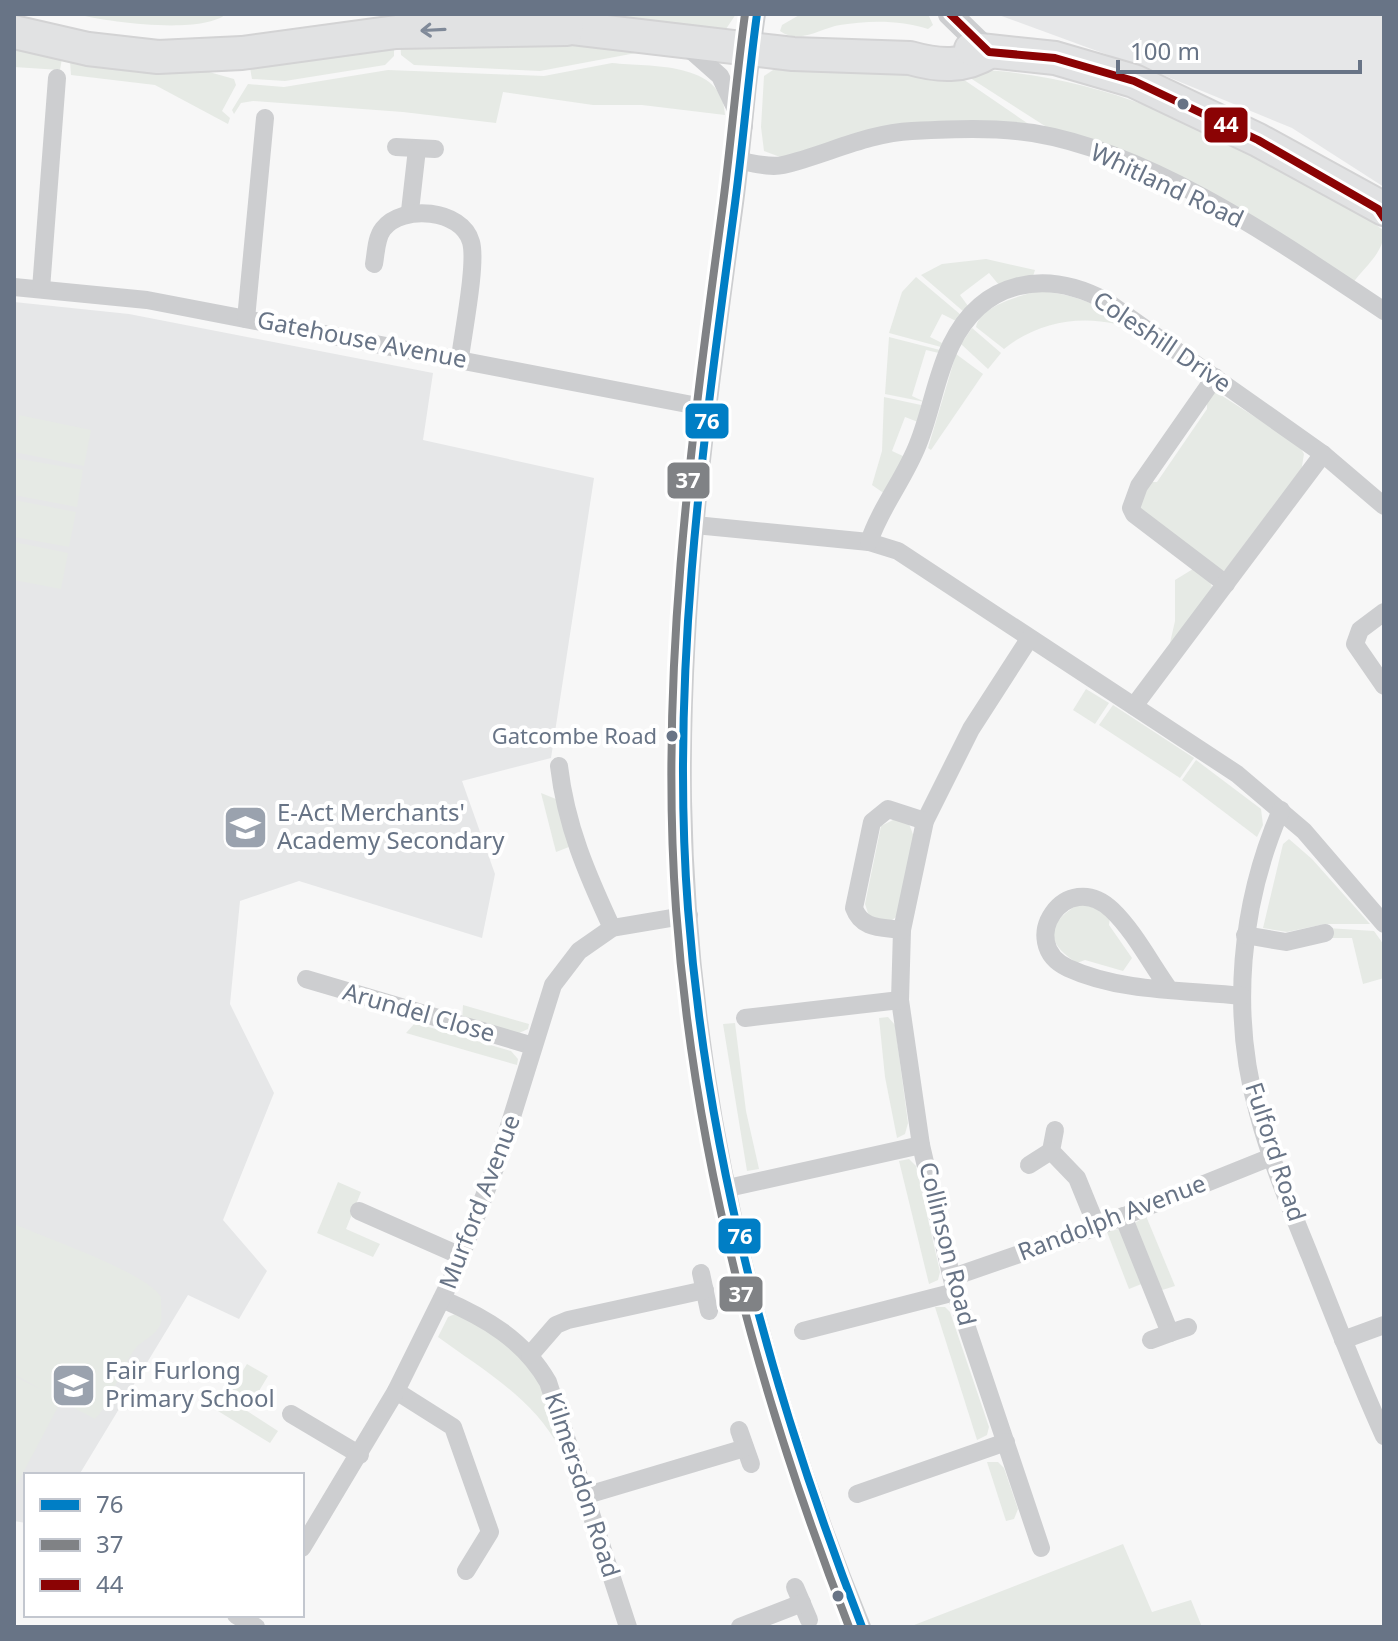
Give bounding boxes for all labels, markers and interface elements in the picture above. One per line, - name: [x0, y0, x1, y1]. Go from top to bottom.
- one-way arrow: [420, 23, 447, 38]
- scale bar: [1118, 24, 1360, 74]
- text: 100 m: [1130, 34, 1200, 67]
- unlabelled marker: [1175, 96, 1191, 112]
- line badge: 44: [1203, 106, 1249, 144]
- text: 44: [1213, 108, 1239, 138]
- street label: Whitland Road: [1086, 135, 1249, 234]
- street label: Coleshill Drive: [1087, 282, 1238, 399]
- street label: Gatehouse Avenue: [255, 302, 470, 375]
- line badge: 76: [684, 402, 730, 440]
- text: 76: [694, 405, 720, 435]
- line badge: 37: [666, 461, 711, 500]
- text: 37: [675, 464, 701, 494]
- place label: Gatcombe Road: [492, 720, 657, 750]
- marker: Gatcombe Road: [664, 728, 680, 744]
- place label: E-Act Merchants' Academy Secondary: [277, 795, 505, 856]
- school or university icon: E-Act Merchants' Academy Secondary: [222, 803, 270, 851]
- street label: Arundel Close: [340, 974, 499, 1049]
- street label: Fulford Road: [1238, 1078, 1314, 1225]
- street label: Murford Avenue: [430, 1110, 527, 1293]
- street label: Collinson Road: [912, 1158, 985, 1329]
- street label: Randolph Avenue: [1013, 1166, 1210, 1268]
- line badge: 76: [717, 1217, 762, 1255]
- text: 76: [727, 1220, 753, 1250]
- line badge: 37: [718, 1275, 764, 1313]
- text: 37: [728, 1278, 754, 1308]
- place label: Fair Furlong Primary School: [105, 1353, 275, 1414]
- school or university icon: Fair Furlong Primary School: [50, 1361, 98, 1409]
- street label: Kilmersdon Road: [538, 1388, 629, 1581]
- legend: [24, 1473, 304, 1617]
- text: 76: [96, 1487, 123, 1520]
- text: 37: [96, 1527, 123, 1560]
- text: 44: [96, 1567, 124, 1600]
- unlabelled marker: [830, 1588, 846, 1604]

